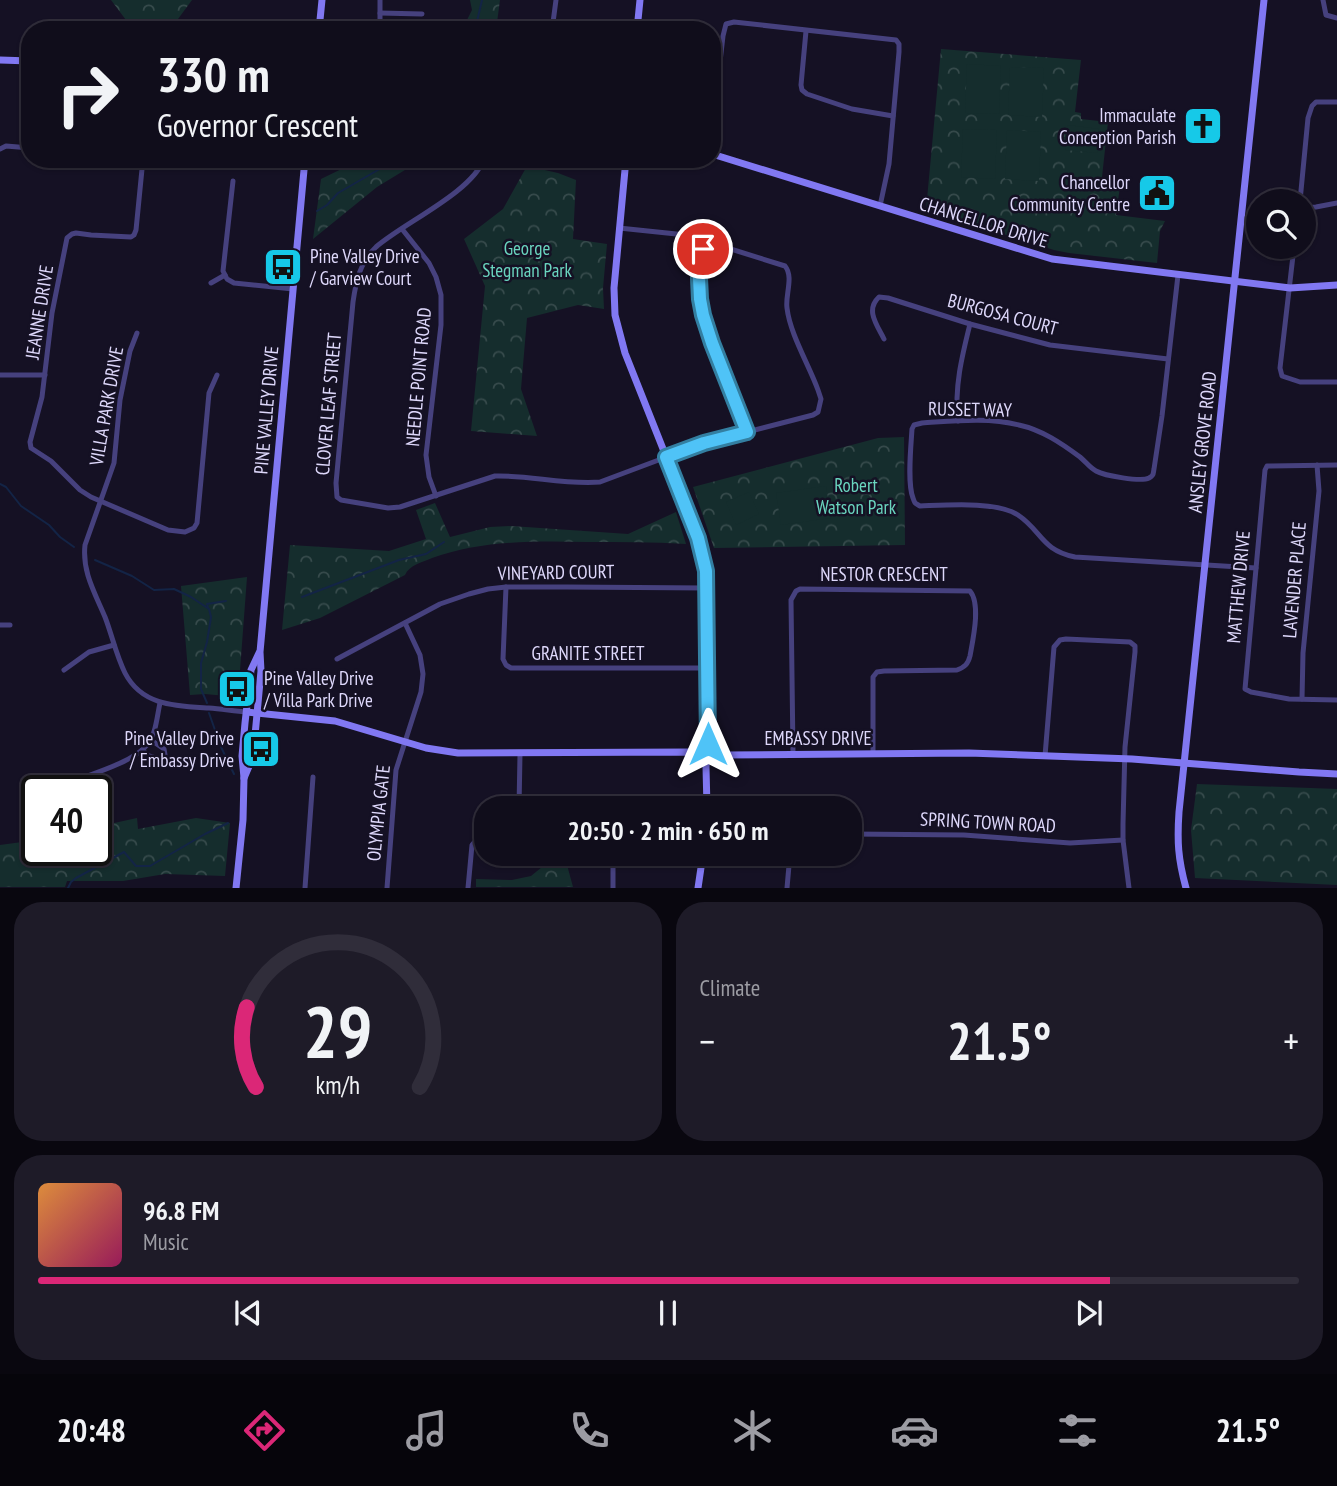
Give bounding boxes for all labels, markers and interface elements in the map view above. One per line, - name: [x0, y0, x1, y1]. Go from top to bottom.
- text: 330 m: [157, 42, 270, 106]
- icon: right: [42, 49, 133, 140]
- place label: Immaculate Conception Parish: [1059, 103, 1176, 149]
- text: Governor Crescent: [157, 104, 358, 146]
- church icon: Immaculate Conception Parish: [1182, 105, 1224, 147]
- place label: Chancellor Community Centre: [1010, 170, 1131, 216]
- public building icon: Chancellor Community Centre: [1136, 172, 1178, 214]
- map controls: [1246, 189, 1316, 259]
- button: search: [1246, 189, 1316, 259]
- street label: CHANCELLOR DRIVE: [917, 191, 1051, 253]
- pin: [673, 219, 733, 279]
- icon: arrive: [684, 230, 722, 268]
- park label: George Stegman Park: [482, 236, 572, 282]
- place label: Pine Valley Drive / Garview Court: [309, 244, 420, 290]
- bus stop icon: Pine Valley Drive / Garview Court: [262, 246, 304, 288]
- street label: JEANNE DRIVE: [20, 263, 58, 362]
- street label: BURGOSA COURT: [945, 288, 1061, 340]
- street label: NEEDLE POINT ROAD: [400, 306, 436, 448]
- street label: CLOVER LEAF STREET: [310, 331, 346, 476]
- street label: VILLA PARK DRIVE: [84, 345, 128, 468]
- street label: PINE VALLEY DRIVE: [248, 345, 284, 475]
- street label: ANSLEY GROVE ROAD: [1183, 370, 1221, 514]
- street label: RUSSET WAY: [928, 396, 1012, 422]
- park label: Robert Watson Park: [816, 473, 897, 519]
- street label: LAVENDER PLACE: [1277, 521, 1311, 639]
- street label: MATTHEW DRIVE: [1221, 530, 1255, 644]
- street label: VINEYARD COURT: [497, 559, 615, 585]
- street label: NESTOR CRESCENT: [820, 562, 948, 586]
- street label: GRANITE STREET: [532, 641, 645, 665]
- place label: Pine Valley Drive / Villa Park Drive: [263, 666, 374, 712]
- bus stop icon: Pine Valley Drive / Villa Park Drive: [216, 668, 258, 710]
- position arrow: [671, 707, 745, 781]
- place label: Pine Valley Drive / Embassy Drive: [124, 726, 234, 772]
- street label: EMBASSY DRIVE: [764, 726, 872, 750]
- bus stop icon: Pine Valley Drive / Embassy Drive: [240, 728, 282, 770]
- street label: OLYMPIA GATE: [361, 764, 395, 862]
- speed limit sign: 40: [21, 775, 112, 866]
- street label: SPRING TOWN ROAD: [920, 806, 1056, 838]
- text: 20:50 · 2 min · 650 m: [568, 814, 768, 847]
- text: Climate: [700, 973, 760, 1002]
- text: 29: [303, 984, 373, 1078]
- text: 21.5°: [947, 1007, 1052, 1074]
- text: −: [700, 1016, 715, 1065]
- text: +: [1283, 1016, 1299, 1065]
- text: km/h: [316, 1069, 360, 1101]
- text: 96.8 FM: [143, 1194, 219, 1227]
- text: Music: [143, 1227, 189, 1256]
- icon: previous: [229, 1294, 267, 1332]
- icon: pause: [649, 1294, 687, 1332]
- icon: next: [1070, 1294, 1108, 1332]
- icon: directions: [240, 1406, 289, 1455]
- icon: music: [402, 1406, 451, 1455]
- icon: phone: [565, 1406, 614, 1455]
- icon: climate: [728, 1406, 777, 1455]
- icon: car: [890, 1406, 939, 1455]
- icon: filters: [1053, 1406, 1102, 1455]
- text: 20:48: [57, 1409, 126, 1451]
- text: 21.5°: [1216, 1409, 1280, 1451]

